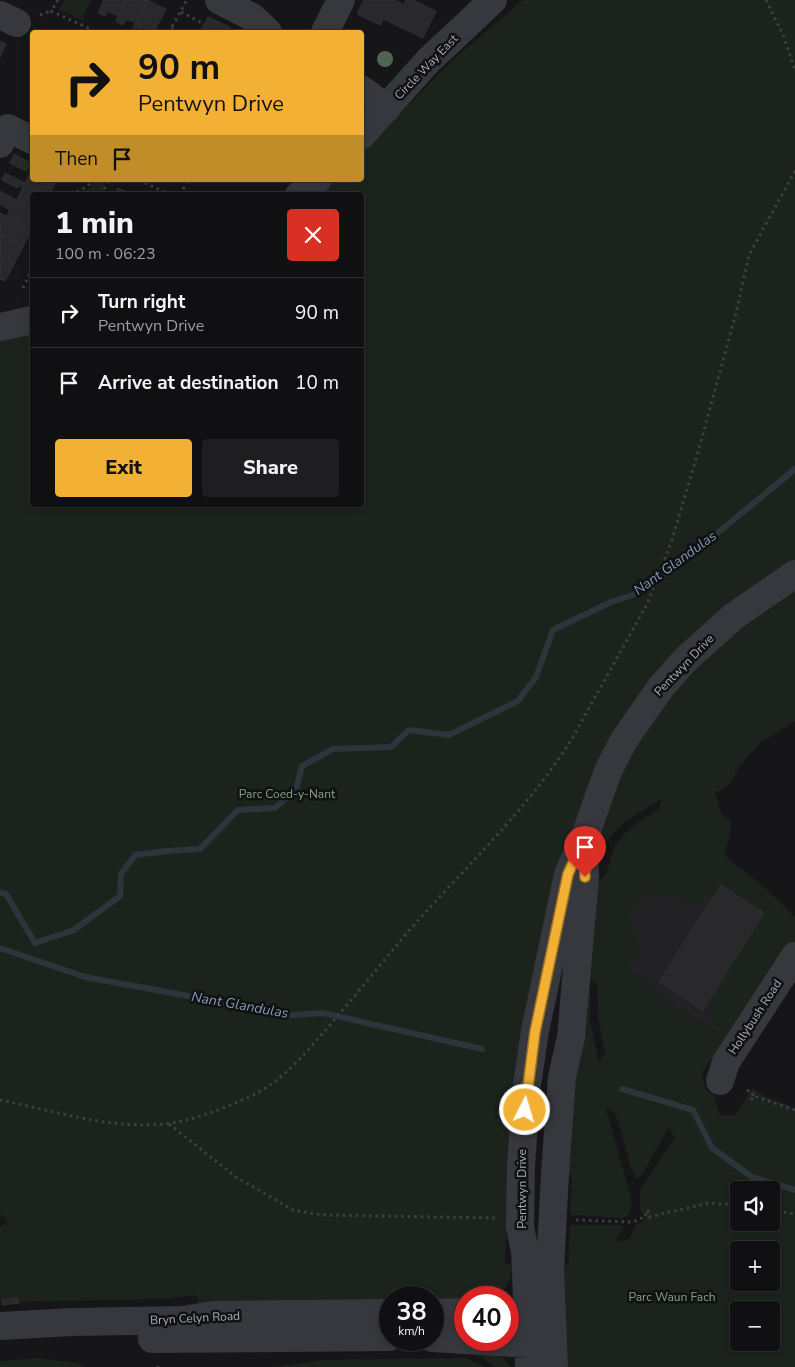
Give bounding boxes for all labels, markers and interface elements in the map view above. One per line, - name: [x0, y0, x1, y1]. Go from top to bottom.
- street label: Circle Way East: [391, 30, 462, 103]
- text: 90 m: [138, 44, 220, 91]
- icon: right: [55, 50, 120, 115]
- text: Pentwyn Drive: [138, 89, 284, 119]
- icon: arrive: [108, 145, 136, 173]
- text: Then: [55, 146, 98, 172]
- text: 1 min: [55, 203, 134, 244]
- button: close: [287, 209, 339, 261]
- text: 100 m · 06:23: [55, 243, 156, 265]
- text: Turn right: [98, 289, 185, 315]
- icon: right: [55, 299, 83, 327]
- text: 90 m: [295, 300, 339, 326]
- text: Pentwyn Drive: [98, 315, 204, 337]
- icon: arrive: [55, 369, 83, 397]
- text: Arrive at destination: [98, 370, 279, 396]
- text: 10 m: [295, 370, 339, 396]
- button: Exit: [55, 439, 192, 497]
- button: Share: [202, 439, 339, 497]
- water label: Nant Glandulas: [630, 526, 721, 600]
- street label: Pentwyn Drive: [651, 631, 717, 699]
- park label: Parc Coed-y-Nant: [239, 786, 336, 802]
- pin: [564, 826, 606, 877]
- icon: arrive: [571, 833, 599, 861]
- street label: Hollybush Road: [725, 976, 785, 1058]
- water label: Nant Glandulas: [190, 987, 290, 1023]
- position arrow: [498, 1083, 550, 1135]
- street label: Pentwyn Drive: [514, 1149, 530, 1229]
- map controls: [730, 1181, 780, 1351]
- button: sound: [730, 1181, 780, 1231]
- button: +: [730, 1241, 780, 1291]
- speed limit sign: 40: [454, 1286, 519, 1351]
- park label: Parc Waun Fach: [628, 1289, 716, 1305]
- text: 38: [396, 1295, 427, 1329]
- button: −: [730, 1301, 780, 1351]
- street label: Bryn Celyn Road: [150, 1308, 240, 1328]
- text: km/h: [398, 1323, 425, 1339]

